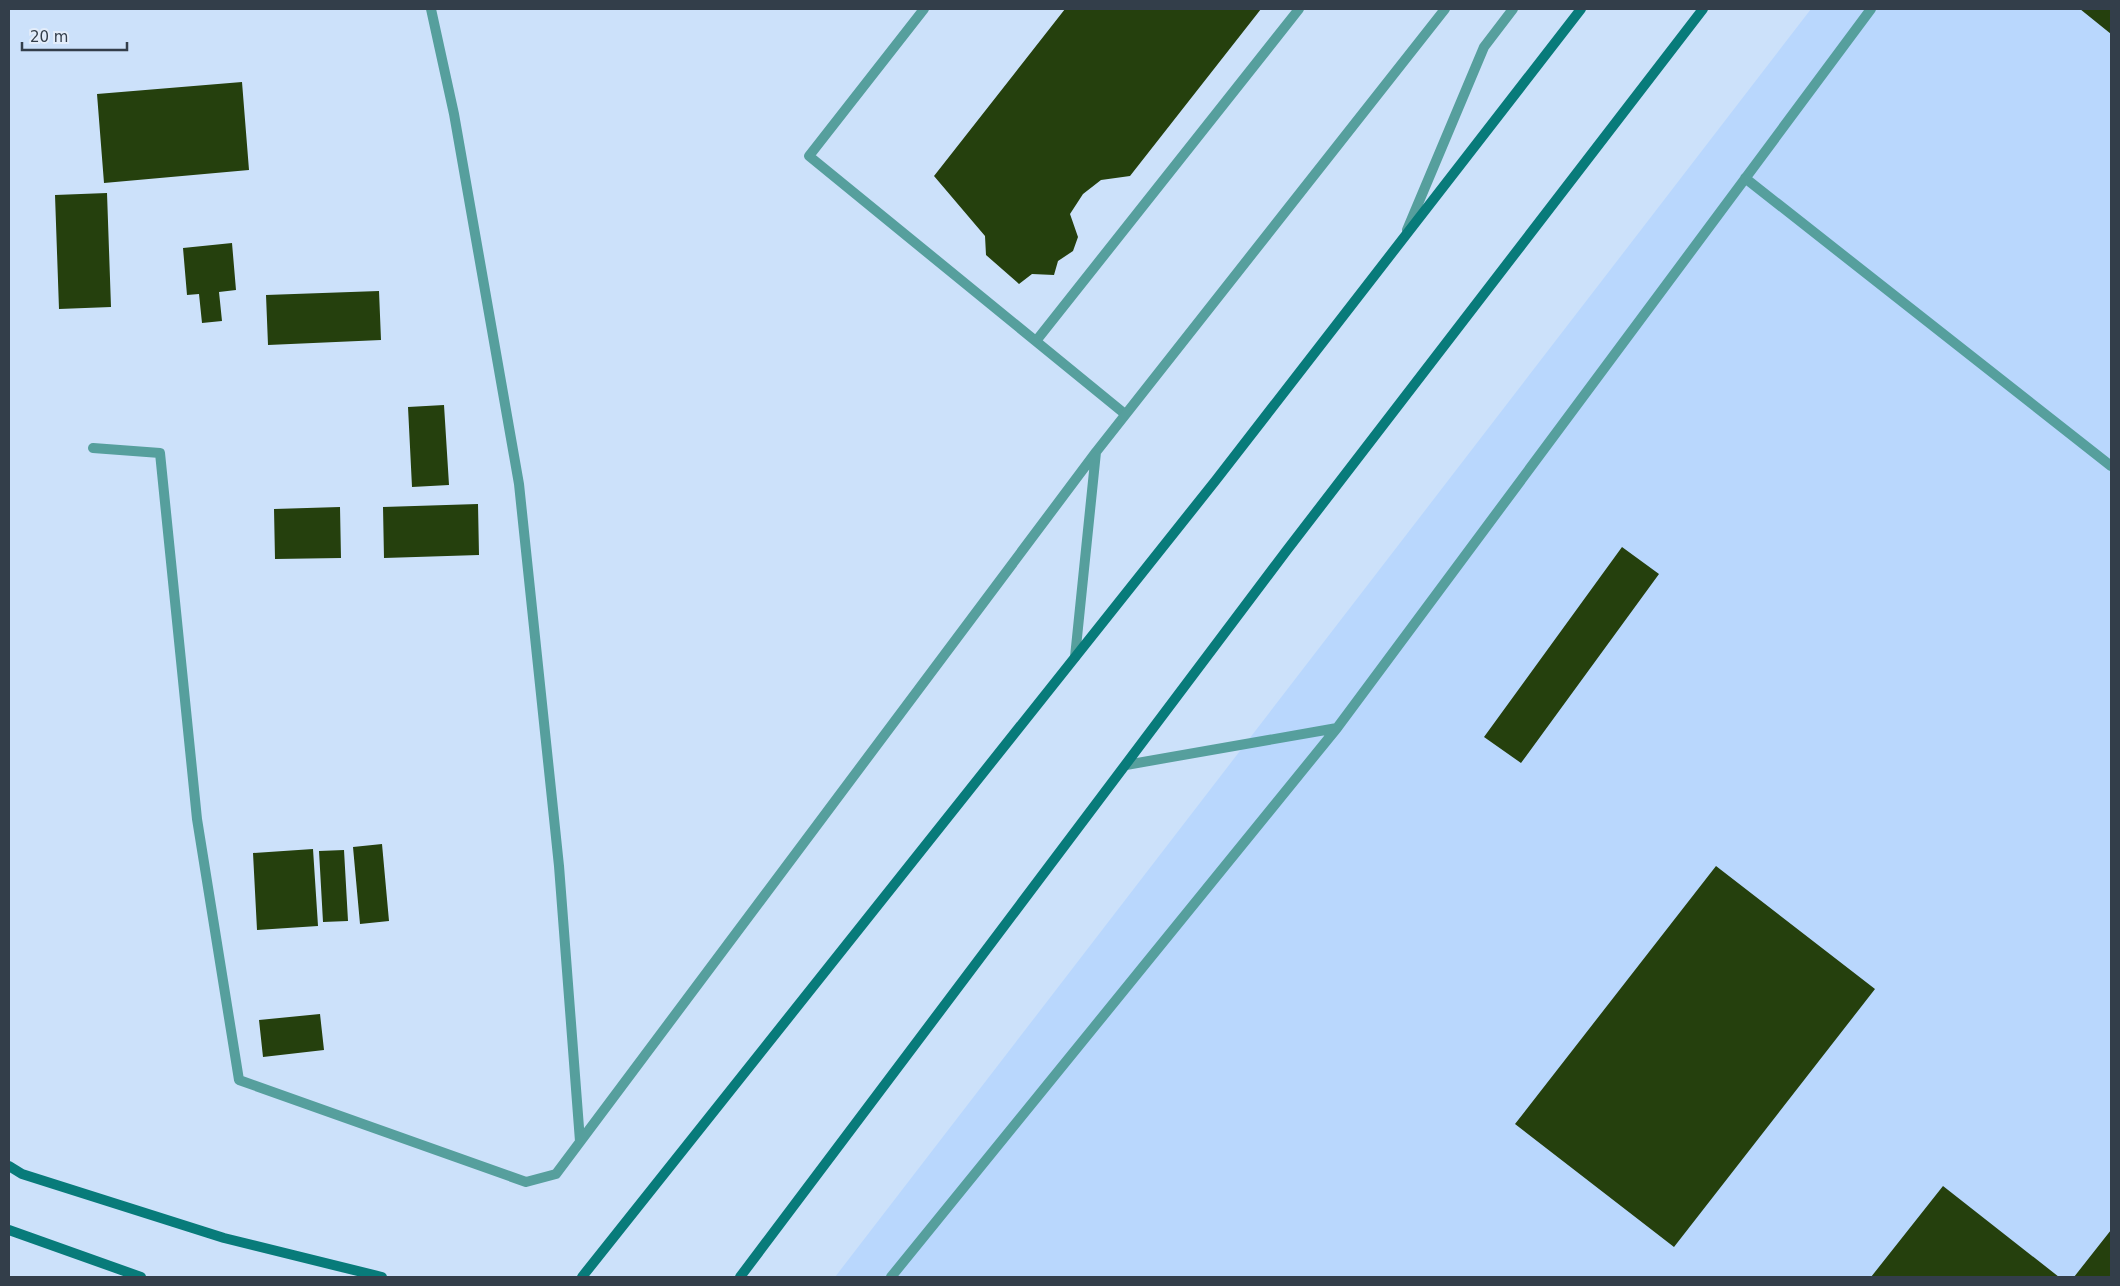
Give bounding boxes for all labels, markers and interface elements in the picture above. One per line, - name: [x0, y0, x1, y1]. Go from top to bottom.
- scale bar: [22, 20, 128, 52]
- text: 20 m: [30, 28, 68, 46]

